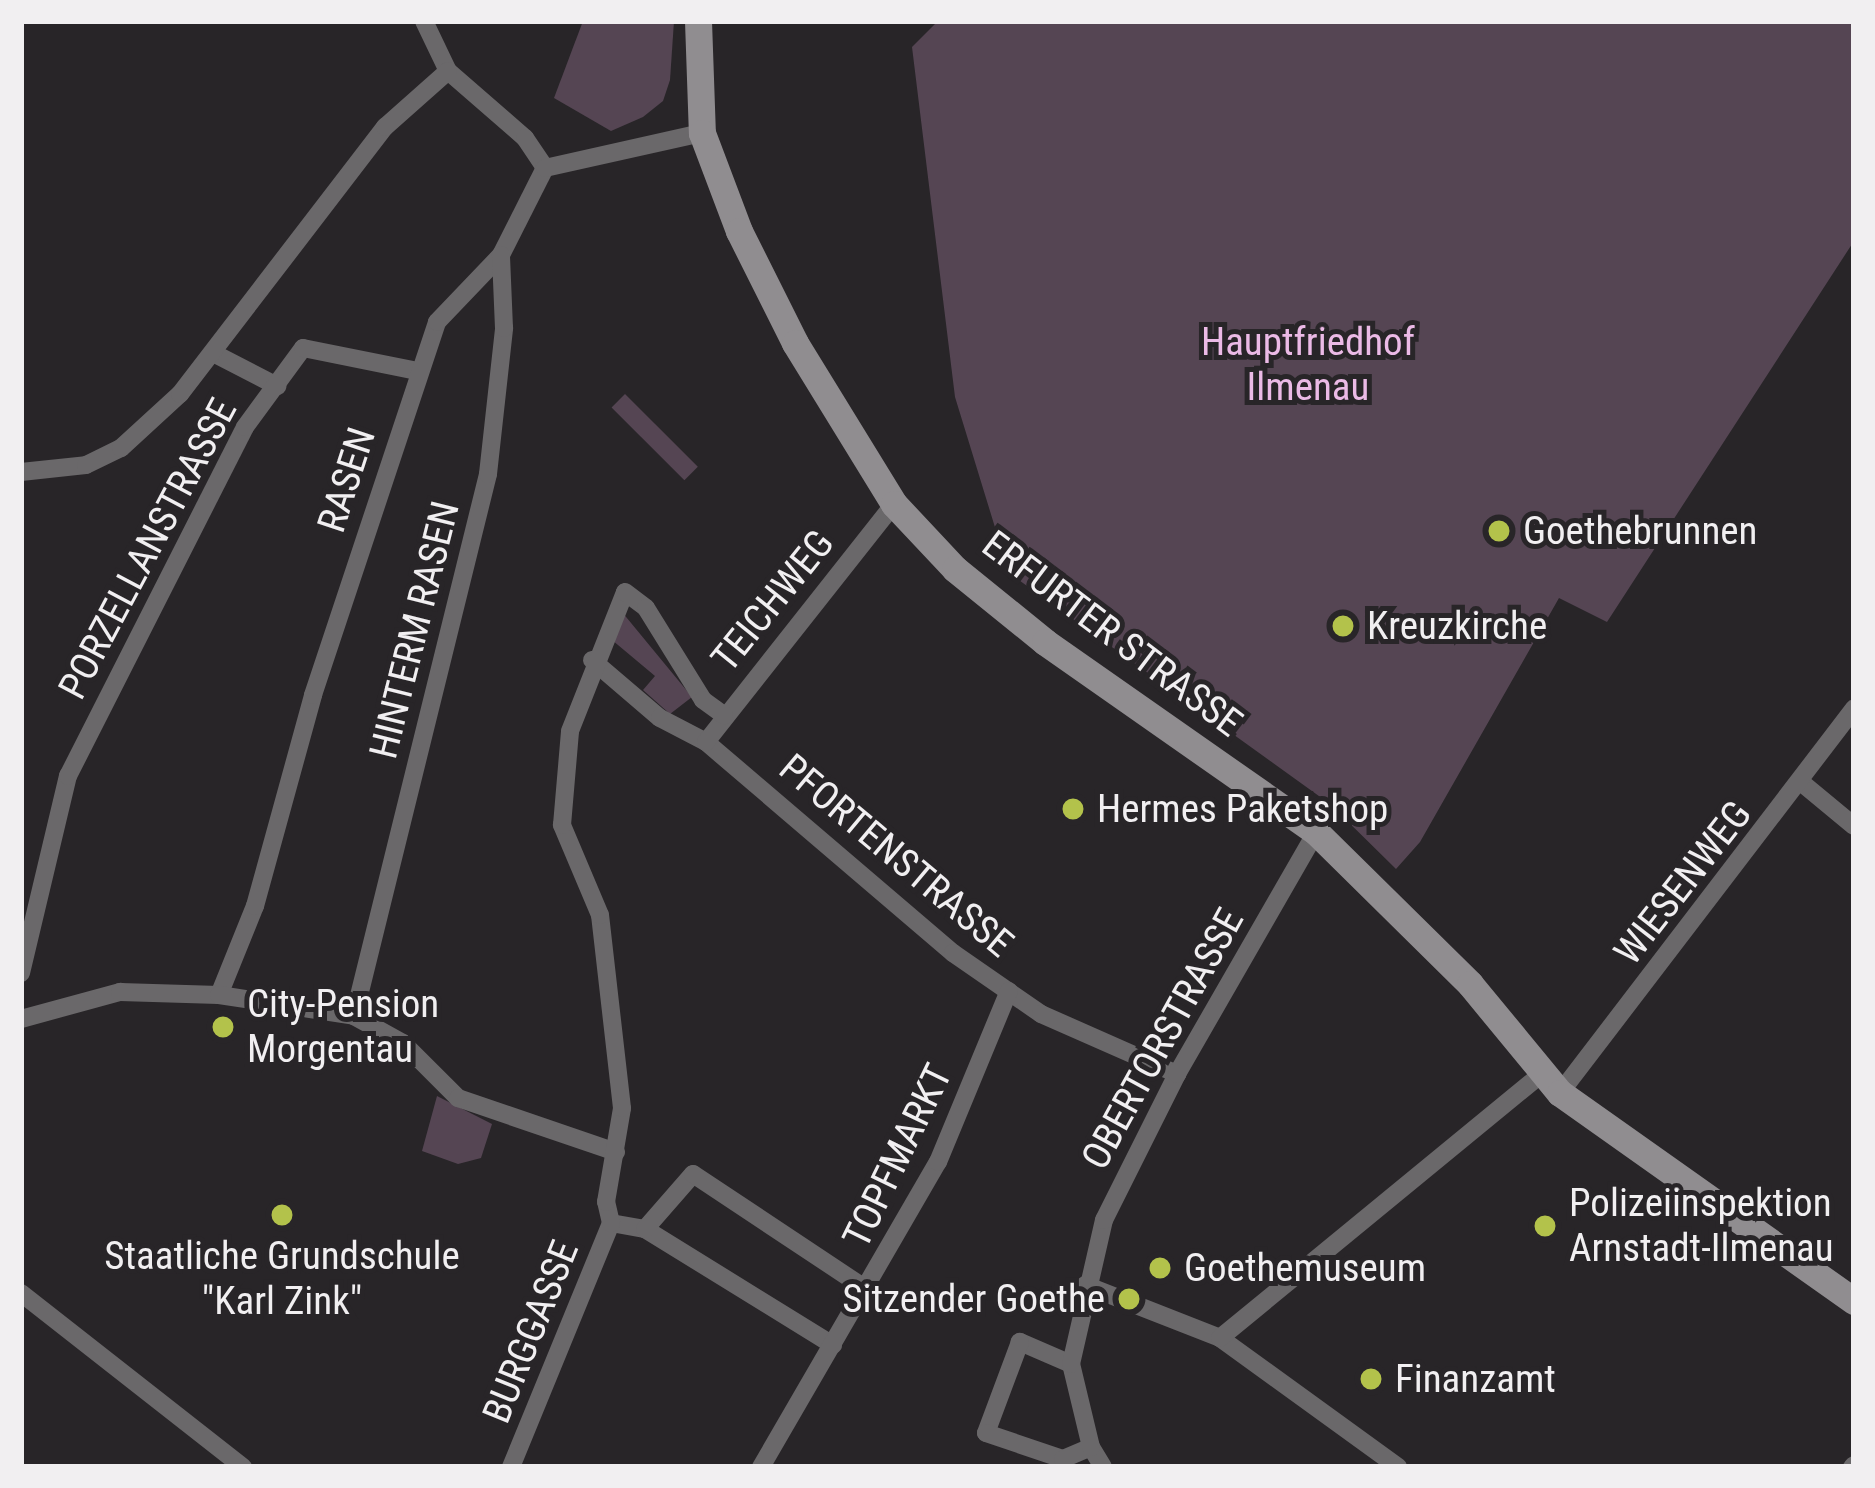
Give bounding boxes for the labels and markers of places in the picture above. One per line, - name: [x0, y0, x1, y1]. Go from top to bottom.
- place label: Goethebrunnen: [1523, 508, 1757, 554]
- marker: Goethebrunnen: [1486, 518, 1512, 544]
- place label: Kreuzkirche: [1367, 603, 1547, 649]
- marker: Kreuzkirche: [1330, 613, 1356, 639]
- place label: Hermes Paketshop: [1097, 786, 1388, 832]
- marker: Hermes Paketshop: [1060, 796, 1086, 822]
- place label: City-Pension Morgentau: [247, 982, 439, 1073]
- marker: City-Pension Morgentau: [210, 1014, 236, 1040]
- place label: Polizeiinspektion Arnstadt-Ilmenau: [1569, 1181, 1834, 1272]
- marker: Staatliche Grundschule "Karl Zink": [269, 1202, 295, 1228]
- marker: Polizeiinspektion Arnstadt-Ilmenau: [1532, 1213, 1558, 1239]
- place label: Staatliche Grundschule "Karl Zink": [104, 1234, 460, 1325]
- place label: Goethemuseum: [1184, 1245, 1426, 1291]
- marker: Goethemuseum: [1147, 1255, 1173, 1281]
- place label: Sitzender Goethe: [842, 1276, 1105, 1322]
- marker: Sitzender Goethe: [1116, 1286, 1142, 1312]
- place label: Finanzamt: [1395, 1356, 1556, 1402]
- marker: Finanzamt: [1358, 1366, 1384, 1392]

